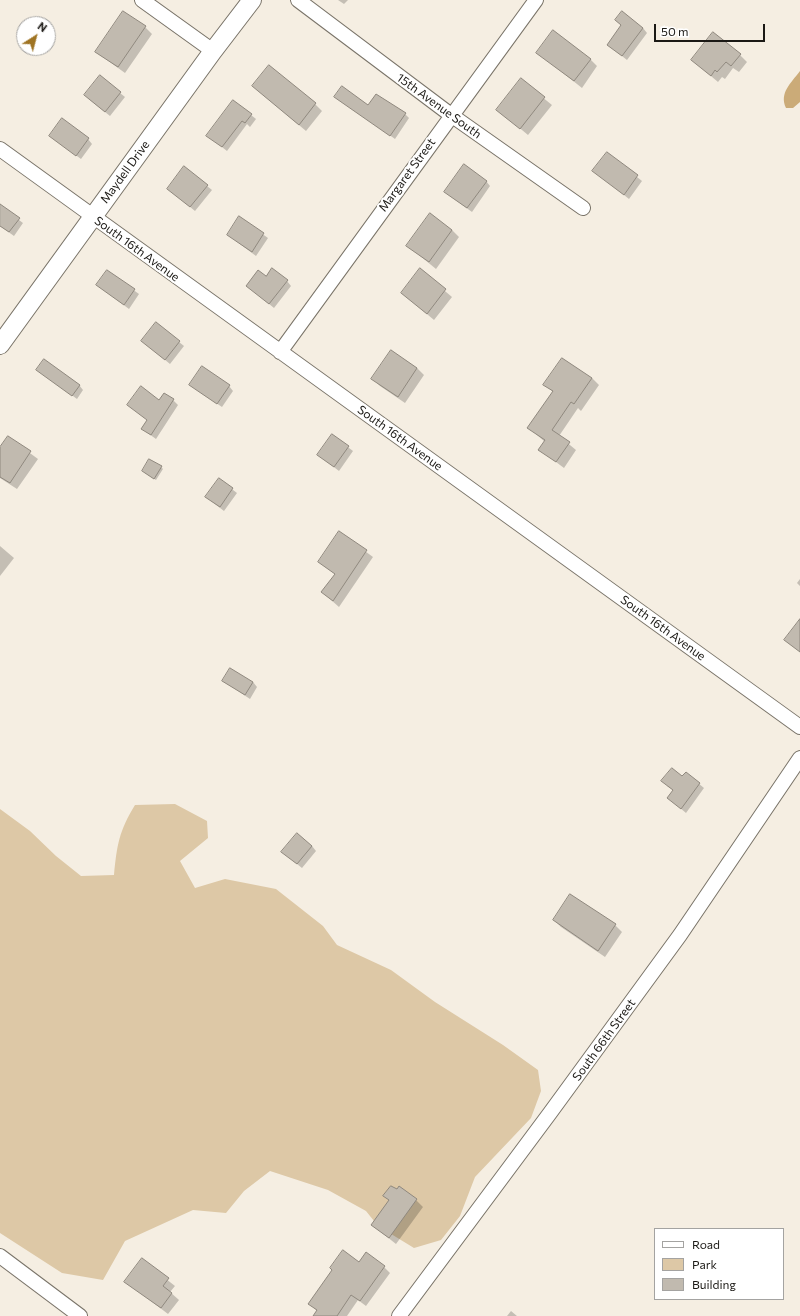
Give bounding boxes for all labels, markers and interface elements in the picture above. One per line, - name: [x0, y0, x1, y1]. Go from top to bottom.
- north arrow: [16, 16, 56, 56]
- scale bar: [656, 16, 767, 42]
- text: N: [36, 19, 50, 34]
- text: 50 m: [661, 24, 689, 38]
- street label: 15th Avenue South: [394, 70, 484, 142]
- street label: Margaret Street: [376, 136, 438, 214]
- street label: Maydell Drive: [97, 138, 153, 206]
- street label: South 16th Avenue: [92, 213, 182, 285]
- street label: South 16th Avenue: [355, 402, 445, 474]
- street label: South 16th Avenue: [618, 592, 708, 664]
- street label: South 66th Street: [569, 996, 639, 1084]
- legend: [654, 1228, 784, 1300]
- text: Road: [692, 1237, 720, 1251]
- text: Park: [692, 1257, 717, 1271]
- text: Building: [692, 1277, 736, 1291]

